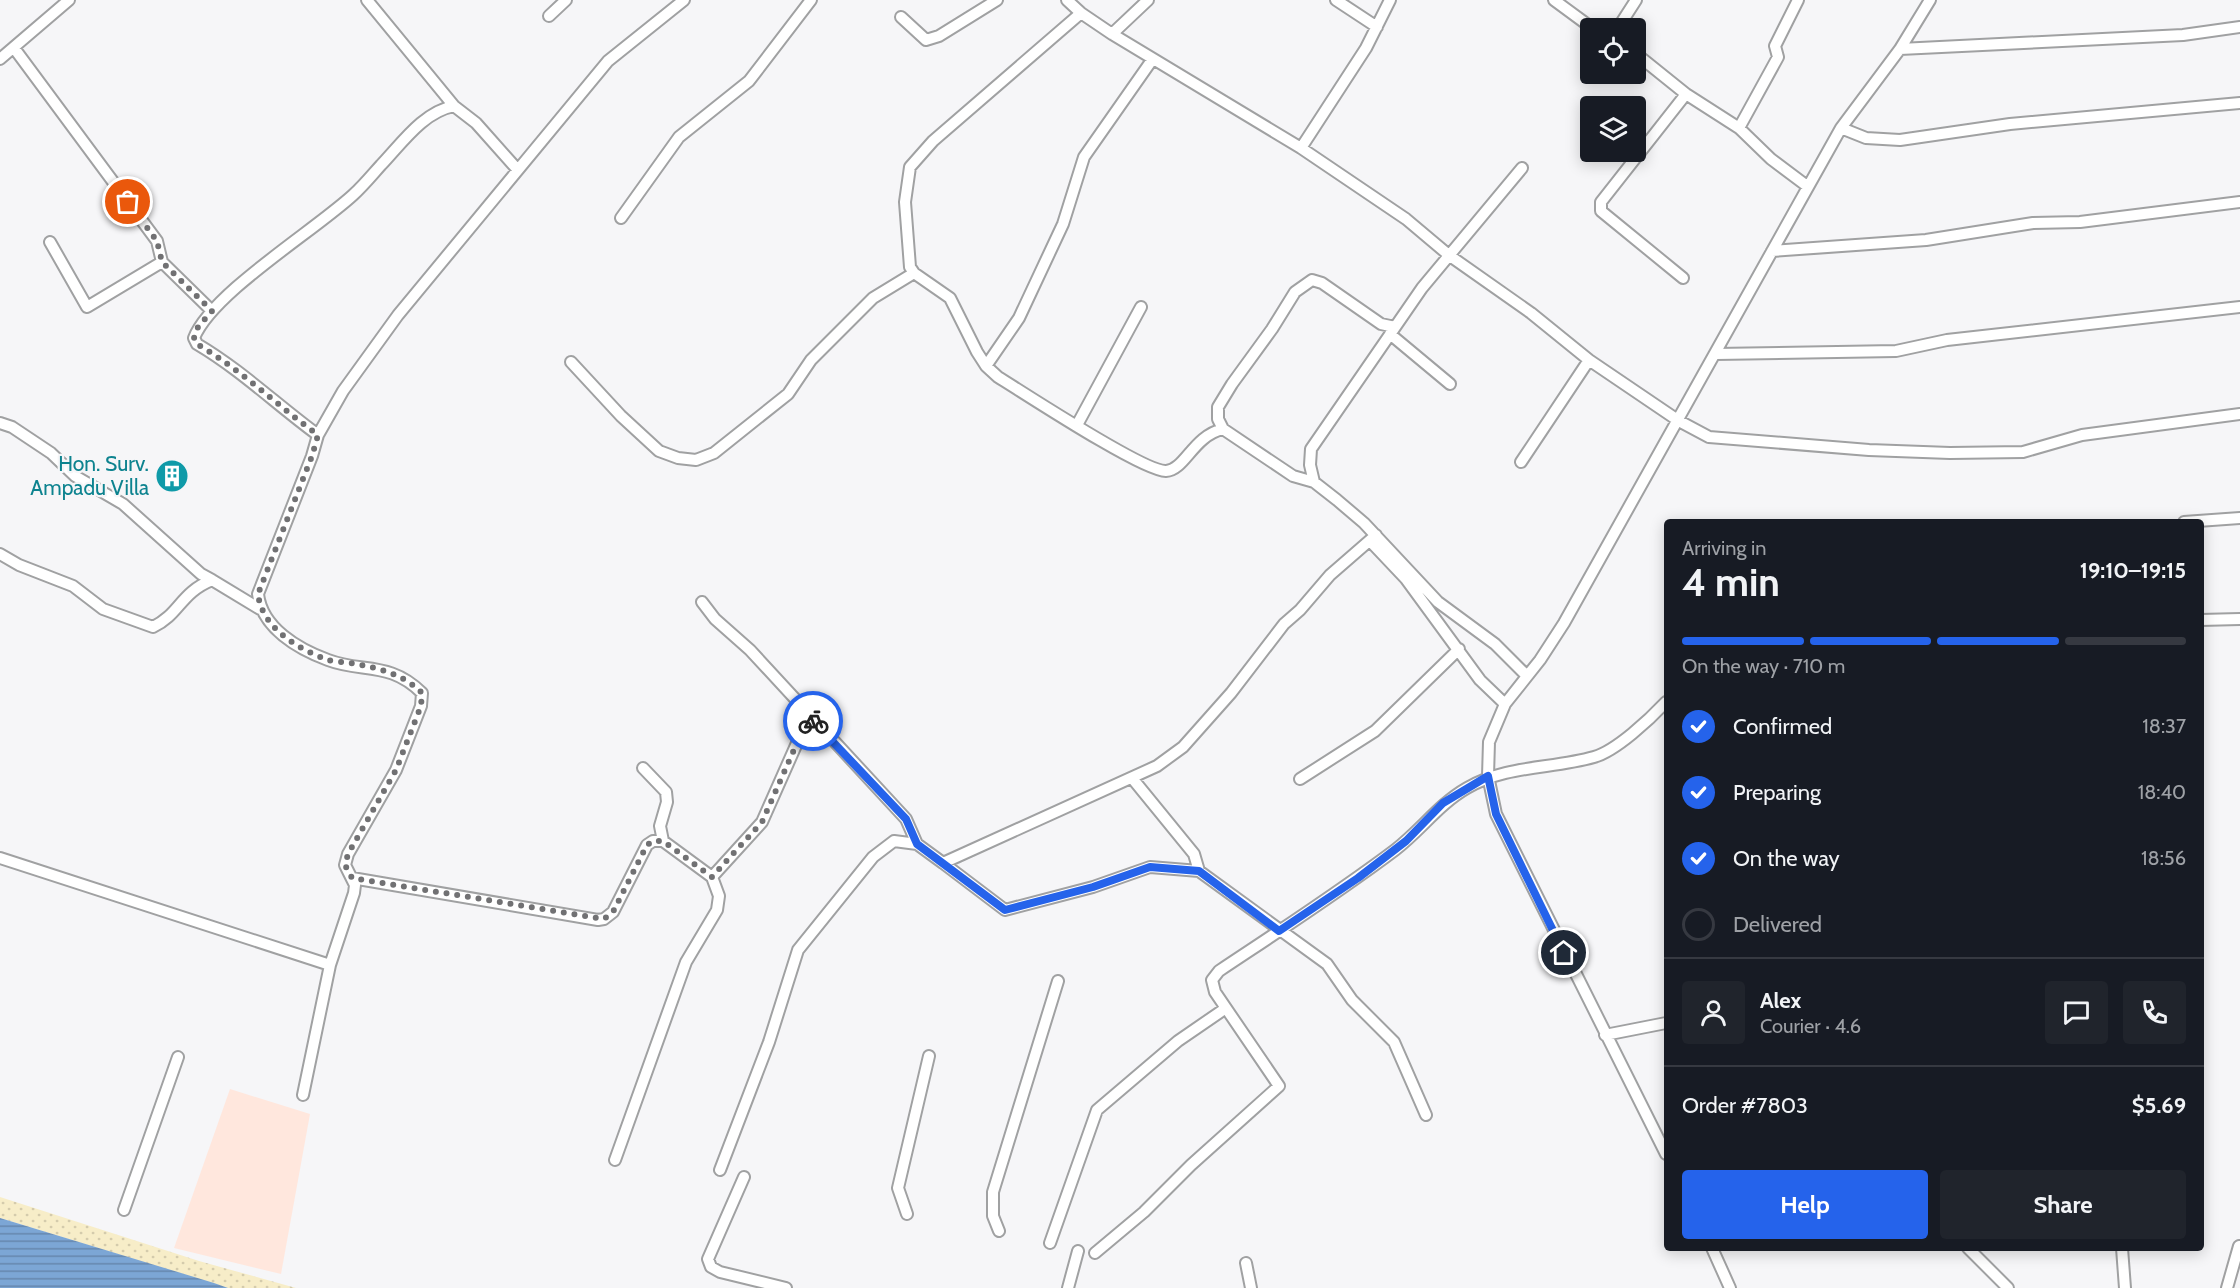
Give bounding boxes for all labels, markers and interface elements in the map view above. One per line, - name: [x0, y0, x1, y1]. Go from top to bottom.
- map controls: [1580, 18, 1646, 162]
- button: locate: [1580, 18, 1646, 84]
- button: layers: [1580, 96, 1646, 162]
- pin: [102, 176, 153, 227]
- icon: bag: [111, 185, 144, 218]
- place label: Hon. Surv. Ampadu Villa: [30, 451, 149, 500]
- building icon: Hon. Surv. Ampadu Villa: [154, 458, 190, 494]
- text: Arriving in: [1682, 536, 1766, 560]
- text: 19:10–19:15: [2080, 557, 2186, 584]
- text: 4 min: [1682, 558, 1780, 606]
- text: On the way · 710 m: [1682, 654, 1845, 678]
- courier: [783, 691, 843, 751]
- icon: bike: [797, 705, 830, 738]
- icon: check: [1682, 710, 1715, 743]
- text: Confirmed: [1733, 713, 1832, 740]
- text: 18:37: [2142, 714, 2186, 738]
- icon: check: [1682, 776, 1715, 809]
- text: Preparing: [1733, 779, 1821, 806]
- text: 18:40: [2138, 780, 2186, 804]
- icon: check: [1682, 842, 1715, 875]
- text: On the way: [1733, 845, 1840, 872]
- text: 18:56: [2141, 846, 2186, 870]
- text: Delivered: [1733, 911, 1822, 938]
- pin: [1538, 927, 1589, 978]
- icon: home: [1547, 936, 1580, 969]
- button: person: [1682, 981, 1745, 1044]
- button: chat: [2045, 981, 2108, 1044]
- button: phone: [2123, 981, 2186, 1044]
- text: Alex: [1760, 987, 1801, 1014]
- text: Courier · 4.6: [1760, 1014, 1861, 1038]
- text: Order #7803: [1682, 1092, 1808, 1119]
- text: $5.69: [2132, 1092, 2186, 1119]
- button: Help: [1682, 1170, 1928, 1239]
- button: Share: [1940, 1170, 2186, 1239]

